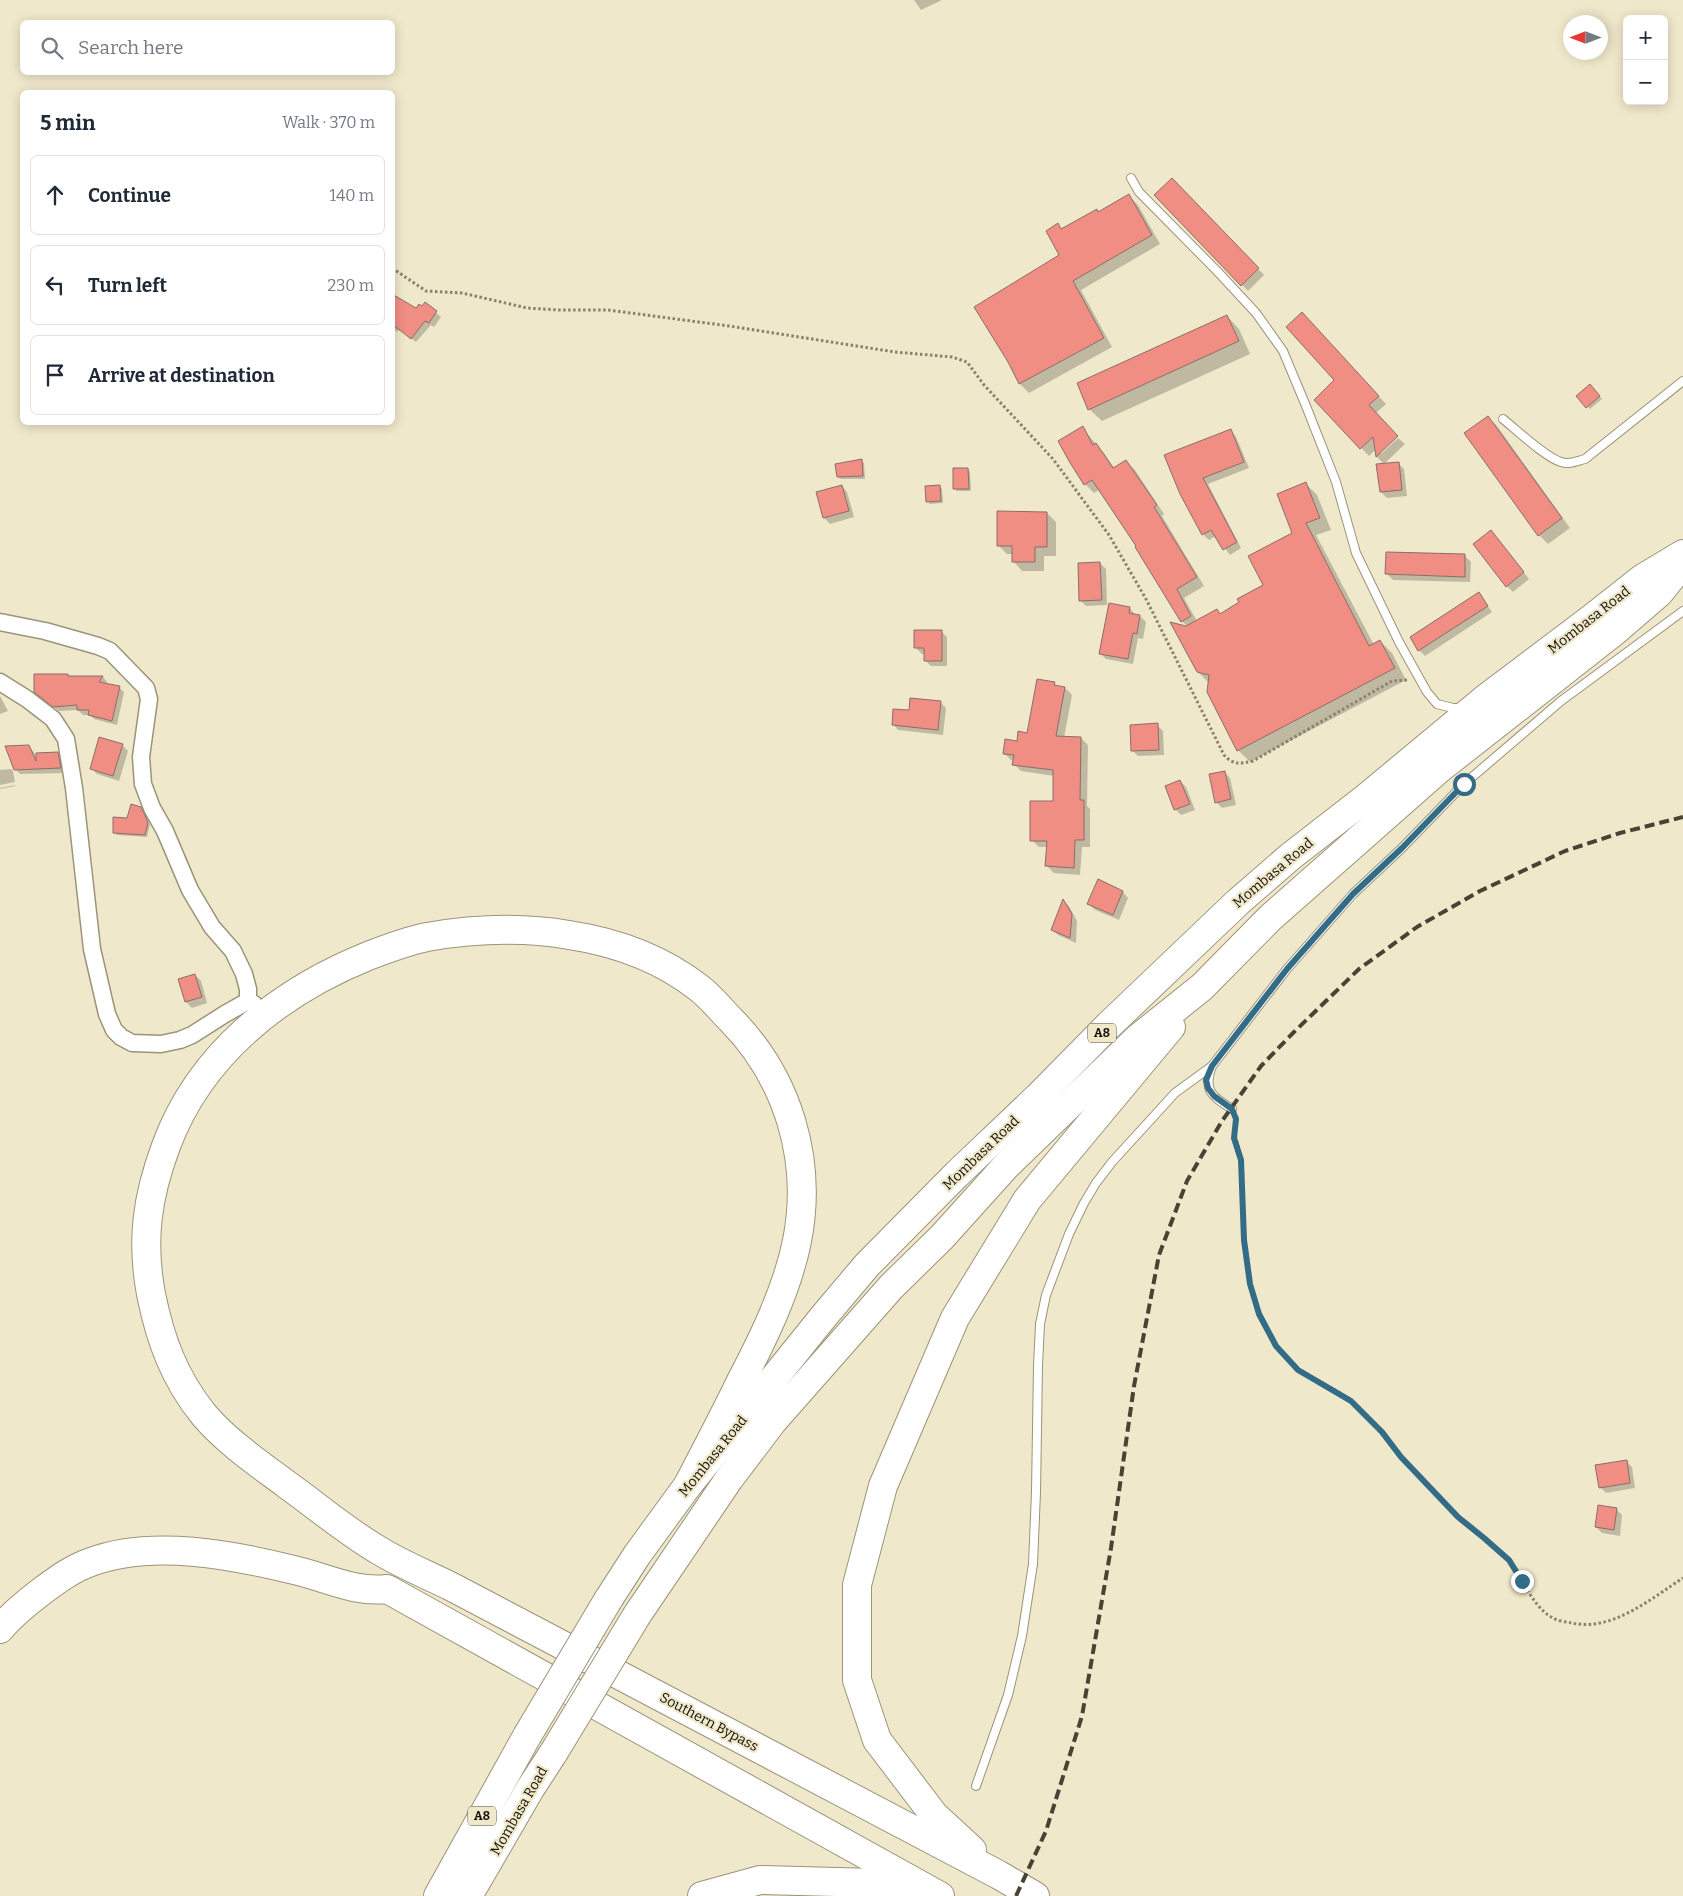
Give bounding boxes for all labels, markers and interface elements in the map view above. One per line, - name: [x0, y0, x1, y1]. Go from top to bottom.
- north arrow: [1563, 15, 1608, 60]
- map controls: [1623, 15, 1668, 105]
- button: +: [1623, 15, 1668, 60]
- search box: [20, 20, 395, 75]
- icon: search: [38, 34, 66, 62]
- text: Search here: [78, 36, 183, 59]
- button: −: [1623, 60, 1668, 105]
- text: 5 min: [40, 110, 96, 136]
- text: Walk · 370 m: [282, 113, 375, 132]
- icon: ahead: [41, 181, 69, 209]
- text: Continue: [88, 184, 171, 207]
- text: 140 m: [329, 186, 374, 205]
- icon: left: [41, 271, 69, 299]
- text: Turn left: [88, 274, 167, 297]
- text: 230 m: [327, 276, 374, 295]
- icon: arrive: [41, 361, 69, 389]
- text: Arrive at destination: [88, 364, 275, 387]
- street label: Mombasa Road: [1545, 583, 1633, 657]
- route start: [1453, 773, 1476, 796]
- street label: Mombasa Road: [1229, 835, 1317, 911]
- road number: A8: [1088, 1024, 1116, 1042]
- street label: Mombasa Road: [939, 1112, 1023, 1194]
- street label: Mombasa Road: [675, 1412, 751, 1500]
- route end: [1511, 1570, 1534, 1593]
- street label: Southern Bypass: [657, 1689, 761, 1755]
- street label: Mombasa Road: [487, 1764, 551, 1858]
- road number: A8: [468, 1806, 496, 1825]

